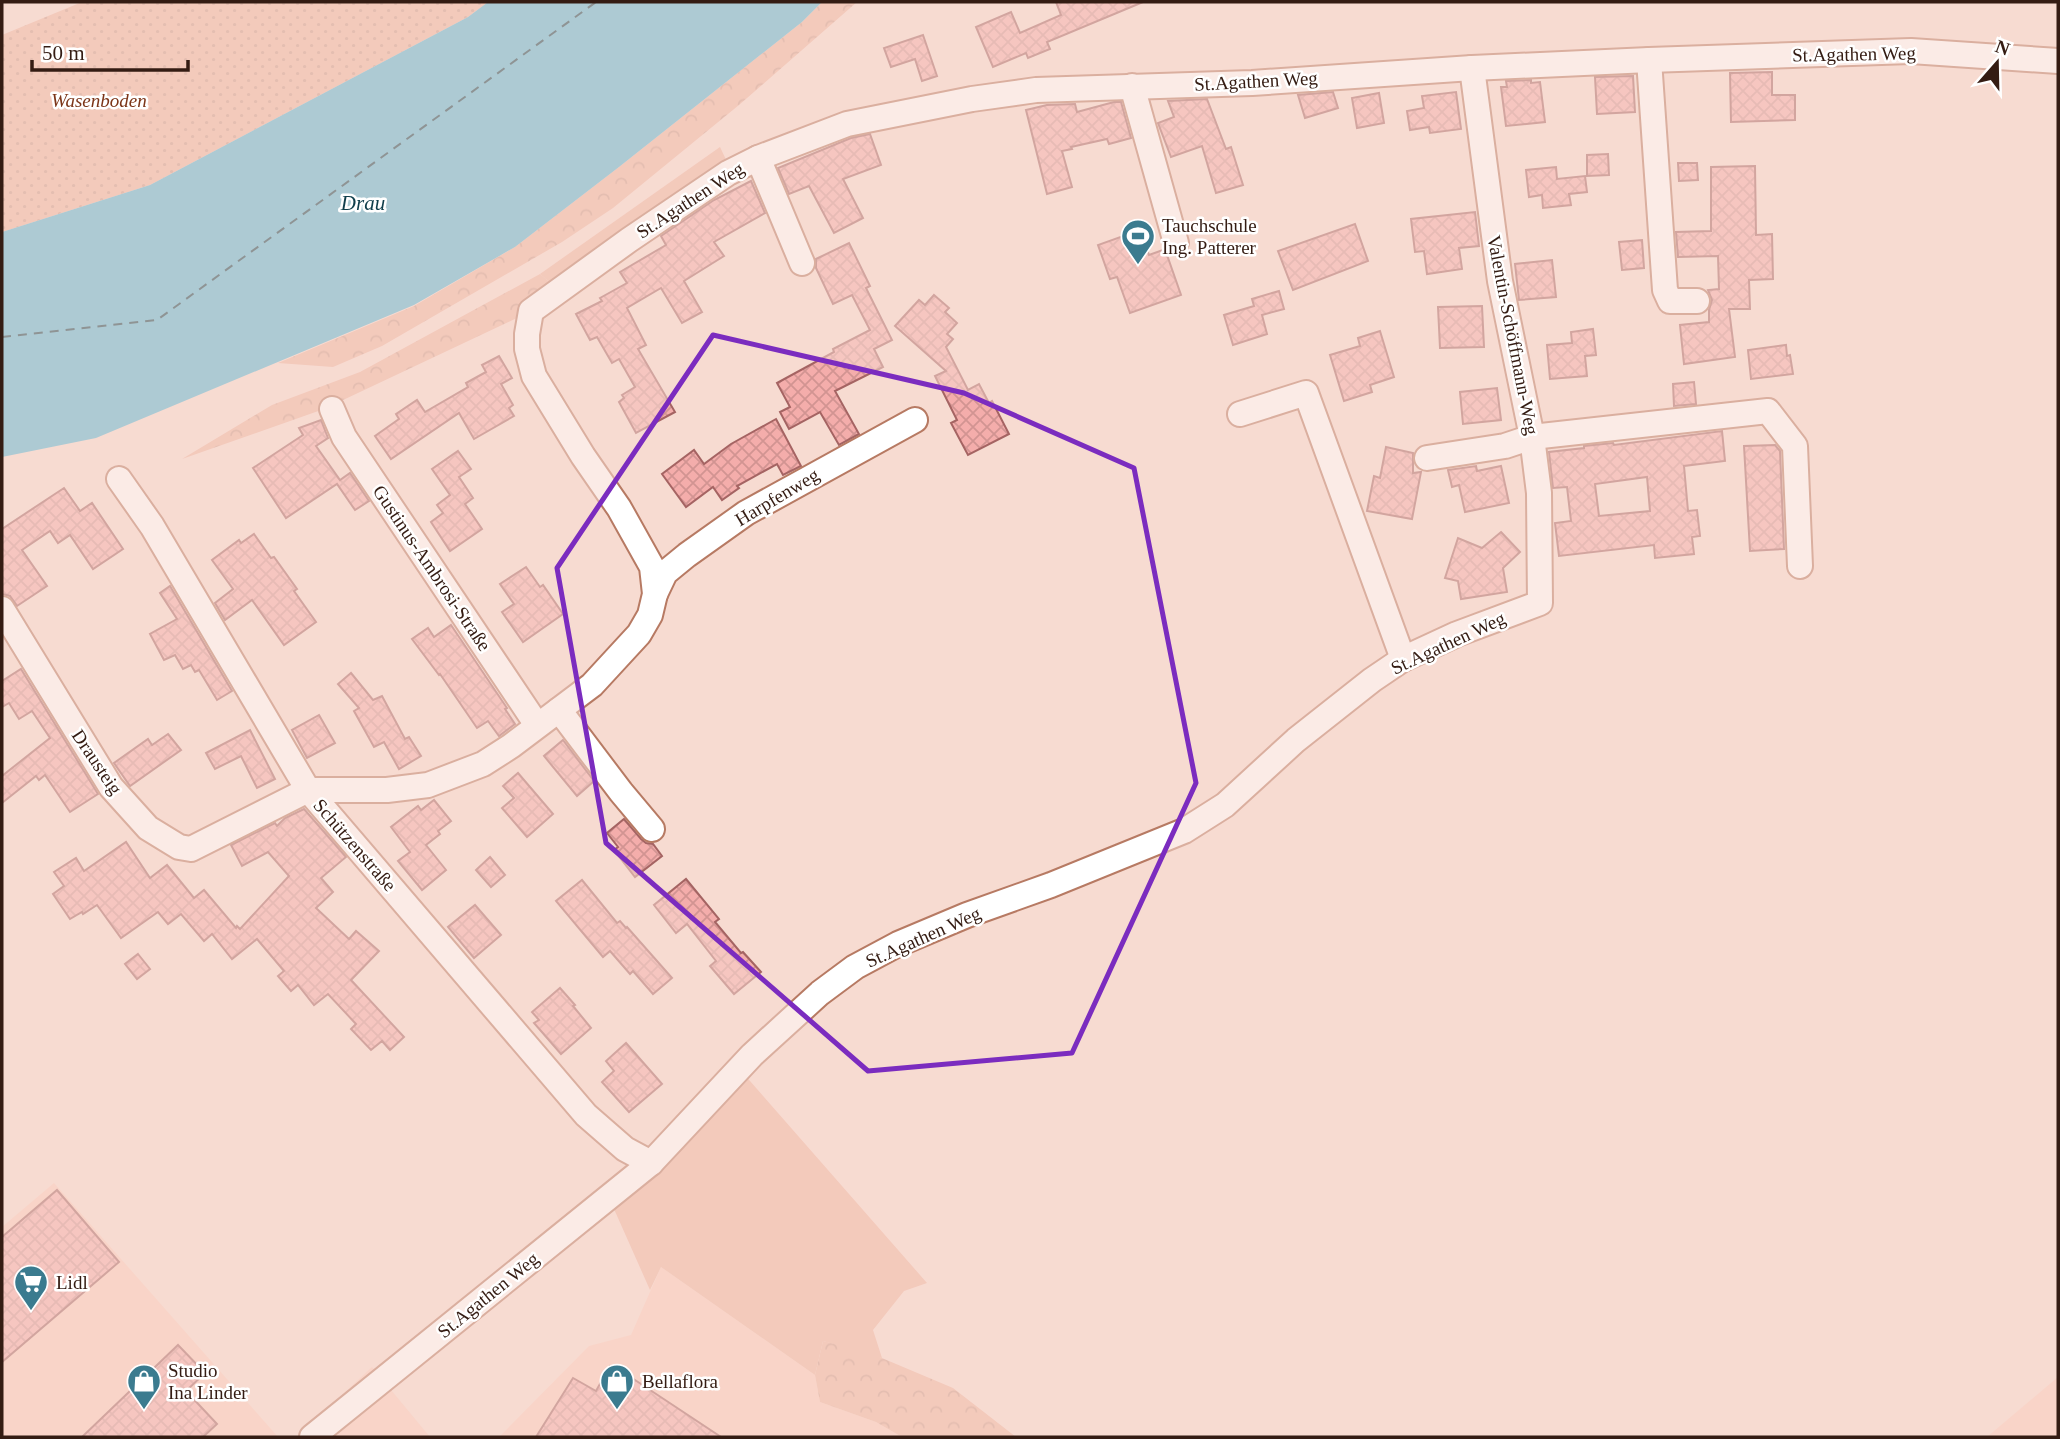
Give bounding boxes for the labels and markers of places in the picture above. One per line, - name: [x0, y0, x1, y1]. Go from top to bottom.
- place label: Tauchschule Ing. Patterer: [1162, 215, 1257, 258]
- sports icon: Tauchschule Ing. Patterer: [1119, 217, 1157, 266]
- supermarket icon: Lidl: [12, 1263, 50, 1312]
- place label: Lidl: [56, 1272, 88, 1293]
- place label: Studio Ina Linder: [168, 1360, 248, 1403]
- shop icon: Studio Ina Linder: [125, 1362, 163, 1411]
- shop icon: Bellaflora: [598, 1362, 636, 1411]
- place label: Bellaflora: [642, 1371, 719, 1392]

